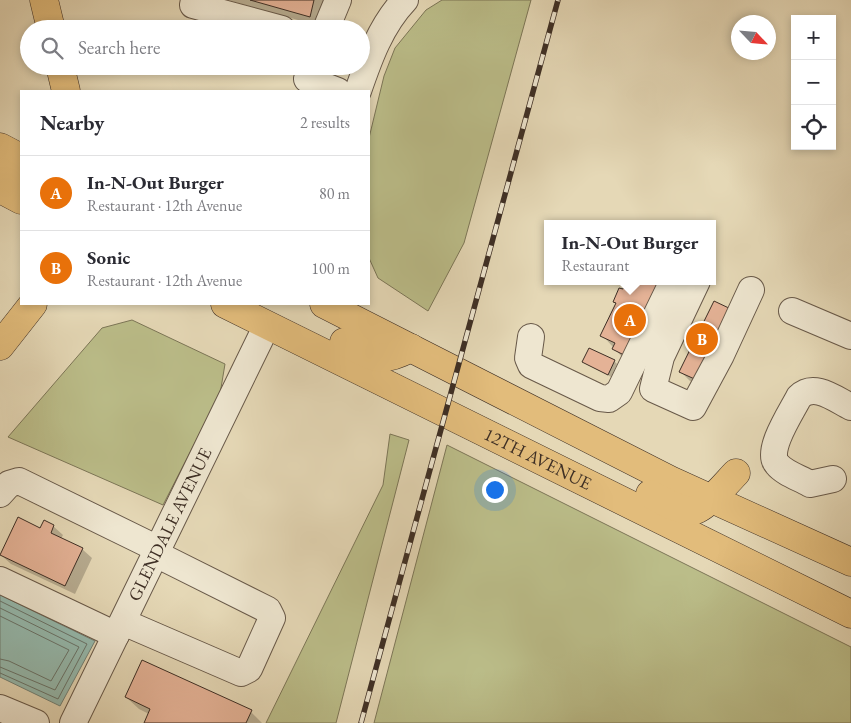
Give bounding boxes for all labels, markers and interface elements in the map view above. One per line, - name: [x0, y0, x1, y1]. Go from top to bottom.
- north arrow: [731, 15, 776, 60]
- map controls: [791, 15, 836, 150]
- button: +: [791, 15, 836, 60]
- search box: [20, 20, 370, 75]
- icon: search: [38, 34, 66, 62]
- text: Search here: [78, 35, 160, 60]
- button: −: [791, 60, 836, 105]
- button: locate: [791, 105, 836, 150]
- text: Nearby: [40, 109, 104, 136]
- text: 2 results: [300, 112, 350, 133]
- text: In-N-Out Burger: [87, 170, 224, 195]
- text: A: [50, 183, 62, 204]
- text: 80 m: [319, 183, 350, 204]
- text: Restaurant · 12th Avenue: [87, 195, 242, 216]
- popup: [544, 220, 716, 285]
- text: In-N-Out Burger: [562, 230, 698, 255]
- text: Sonic: [87, 245, 130, 270]
- text: Restaurant: [562, 255, 629, 276]
- text: B: [51, 258, 61, 279]
- text: 100 m: [311, 258, 350, 279]
- text: Restaurant · 12th Avenue: [87, 270, 242, 291]
- pin: A: [614, 301, 646, 339]
- pin: B: [686, 320, 718, 358]
- street label: 12TH AVENUE: [480, 422, 596, 495]
- street label: GLENDALE AVENUE: [122, 444, 216, 605]
- your location: [482, 477, 508, 503]

